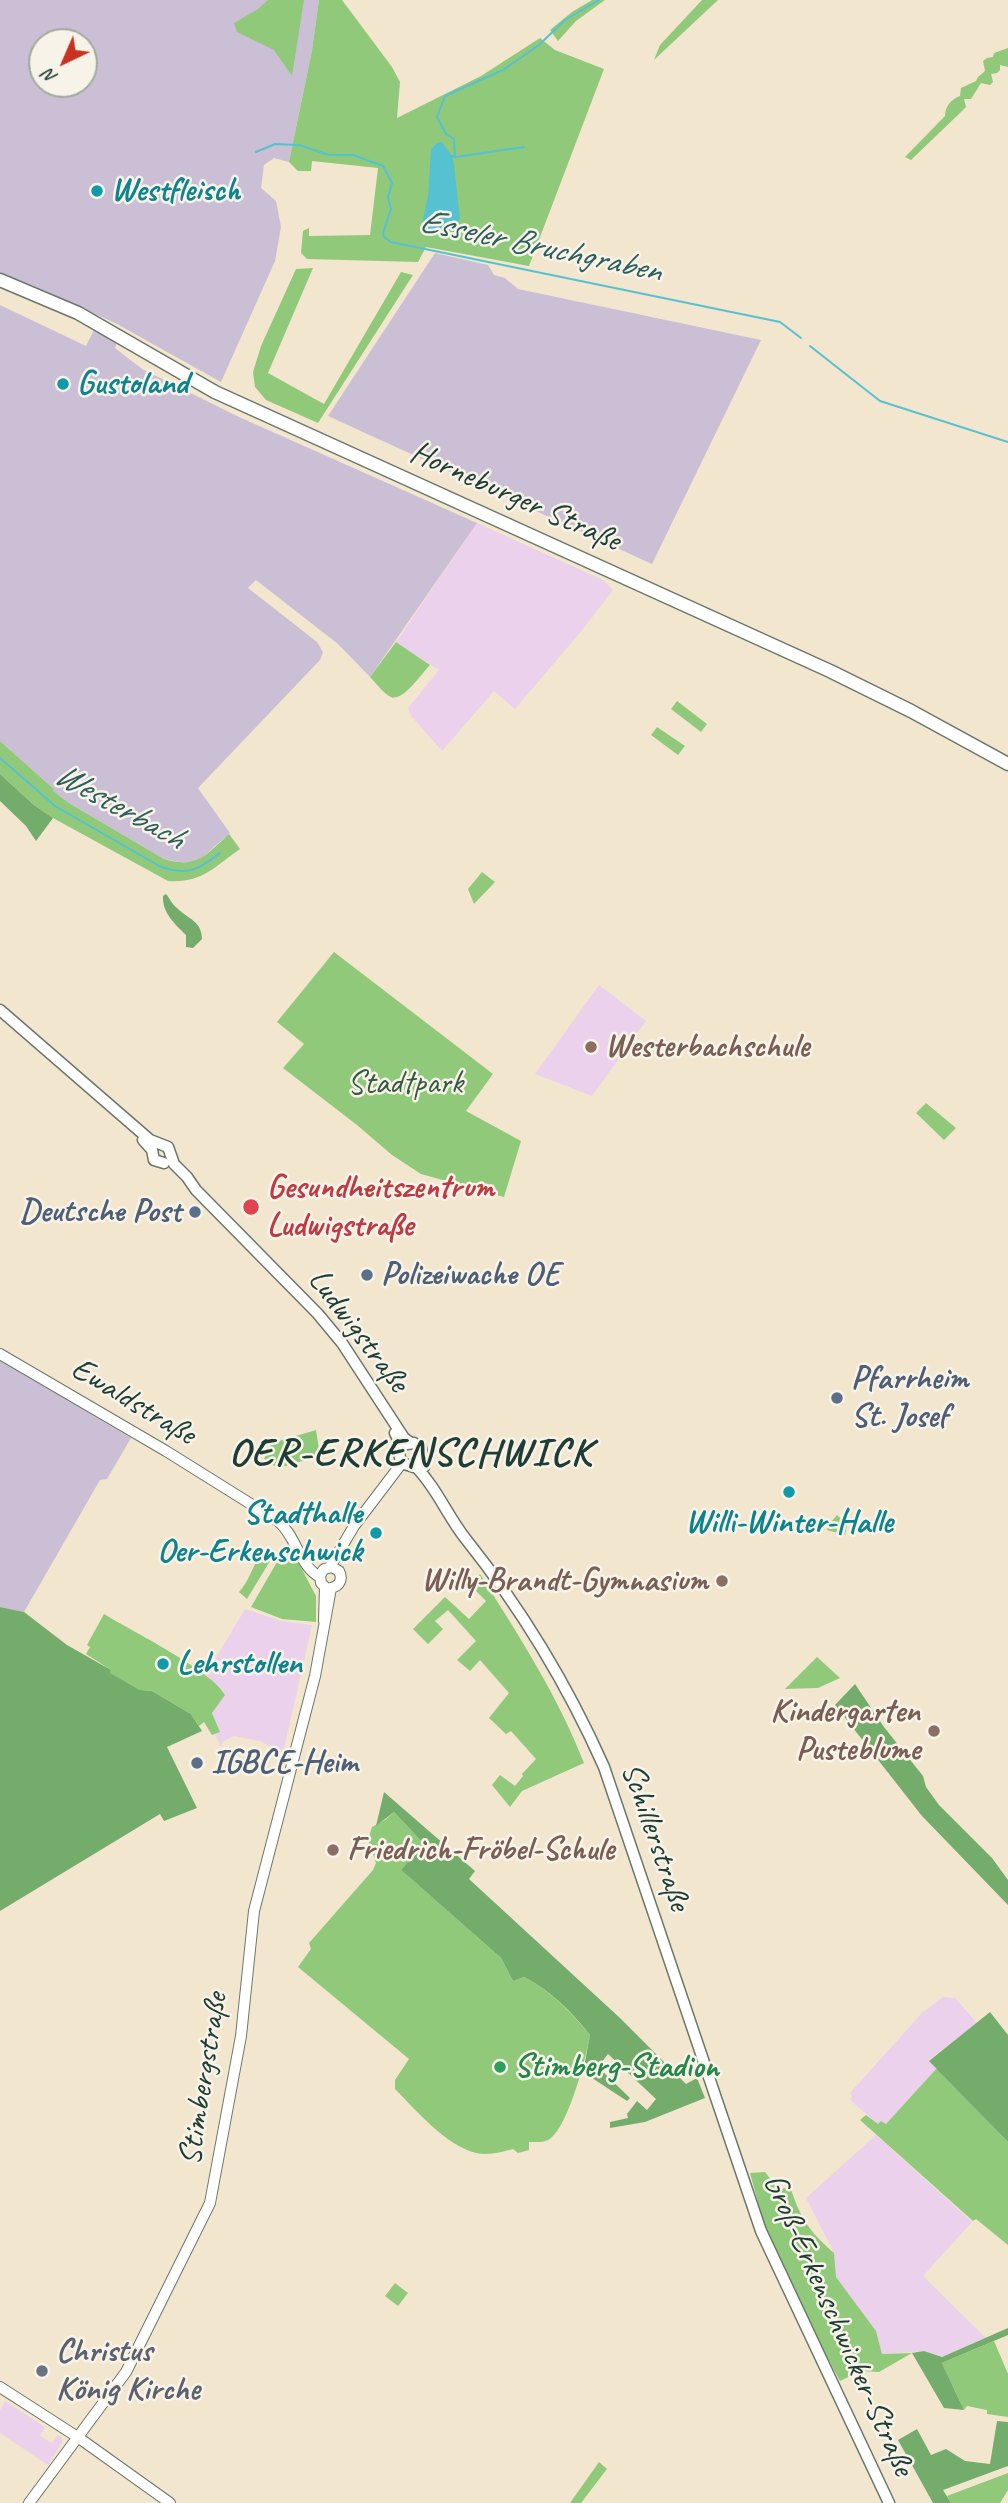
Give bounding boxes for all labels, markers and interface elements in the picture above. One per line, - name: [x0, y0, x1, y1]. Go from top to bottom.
- north arrow: [28, 28, 98, 98]
- text: N: [37, 64, 62, 89]
- place label: Westfleisch: [111, 171, 240, 211]
- marker: Westfleisch: [89, 183, 105, 199]
- water label: Esseler Bruchgraben: [416, 201, 664, 293]
- place label: Gustoland: [77, 364, 188, 404]
- marker: Gustoland: [55, 376, 71, 392]
- street label: Horneburger Straße: [404, 433, 626, 561]
- water label: Westerbach: [47, 754, 191, 860]
- place label: Westerbachschule: [605, 1027, 809, 1067]
- marker: Westerbachschule: [583, 1039, 599, 1055]
- park label: Stadtpark: [347, 1064, 463, 1104]
- place label: Gesundheitszentrum Ludwigstraße: [267, 1168, 494, 1246]
- place label: Deutsche Post: [19, 1192, 181, 1232]
- marker: Gesundheitszentrum Ludwigstraße: [241, 1197, 261, 1217]
- marker: Deutsche Post: [187, 1204, 203, 1220]
- place label: Polizeiwache OE: [381, 1255, 560, 1295]
- street label: Ludwigstraße: [299, 1261, 417, 1401]
- marker: Polizeiwache OE: [359, 1267, 375, 1283]
- street label: Ewaldstraße: [64, 1349, 202, 1455]
- place label: Pfarrheim St. Josef: [851, 1359, 968, 1437]
- marker: Pfarrheim St. Josef: [829, 1390, 845, 1406]
- district label: OER-ERKENSCHWICK: [231, 1431, 591, 1479]
- marker: Willi-Winter-Halle: [781, 1484, 797, 1500]
- place label: Stadthalle Oer-Erkenschwick: [157, 1494, 362, 1572]
- place label: Willi-Winter-Halle: [685, 1503, 893, 1543]
- marker: Stadthalle Oer-Erkenschwick: [368, 1525, 384, 1541]
- place label: Willy-Brandt-Gymnasium: [421, 1561, 708, 1601]
- marker: Willy-Brandt-Gymnasium: [714, 1573, 730, 1589]
- place label: Lehrstollen: [177, 1644, 302, 1684]
- marker: Lehrstollen: [155, 1656, 171, 1672]
- place label: Kindergarten Pusteblume: [770, 1692, 920, 1770]
- marker: Kindergarten Pusteblume: [926, 1723, 942, 1739]
- place label: IGBCE-Heim: [211, 1743, 357, 1783]
- marker: IGBCE-Heim: [189, 1755, 205, 1771]
- street label: Schillerstraße: [611, 1758, 699, 1916]
- place label: Friedrich-Fröbel-Schule: [347, 1830, 614, 1870]
- marker: Friedrich-Fröbel-Schule: [325, 1842, 341, 1858]
- street label: Stimbergstraße: [171, 1990, 237, 2168]
- place label: Stimberg-Stadion: [514, 2047, 719, 2087]
- marker: Stimberg-Stadion: [492, 2059, 508, 2075]
- street label: Groß-Erkenschwicker-Straße: [754, 2168, 922, 2482]
- place label: Christus König Kirche: [56, 2332, 200, 2410]
- marker: Christus König Kirche: [34, 2363, 50, 2379]

